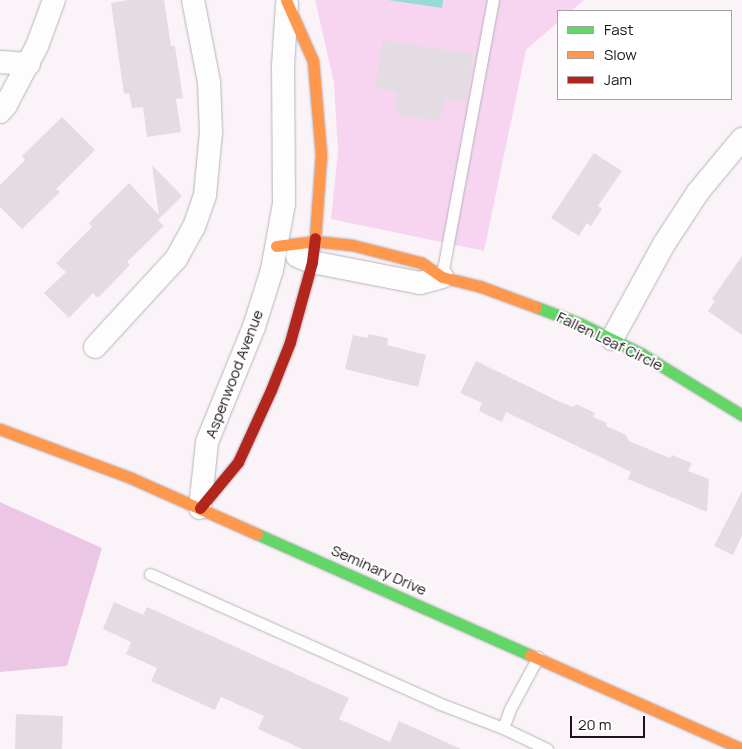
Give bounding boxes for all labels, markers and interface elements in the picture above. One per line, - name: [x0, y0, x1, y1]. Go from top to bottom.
- legend: [557, 10, 732, 100]
- text: Fast: [604, 19, 633, 40]
- text: Slow: [604, 44, 637, 65]
- text: Jam: [604, 69, 632, 90]
- street label: Aspenwood Avenue: [201, 307, 267, 441]
- street label: Fallen Leaf Circle: [554, 308, 666, 374]
- street label: Seminary Drive: [328, 541, 430, 599]
- scale bar: [572, 706, 647, 738]
- text: 20 m: [578, 714, 611, 735]

